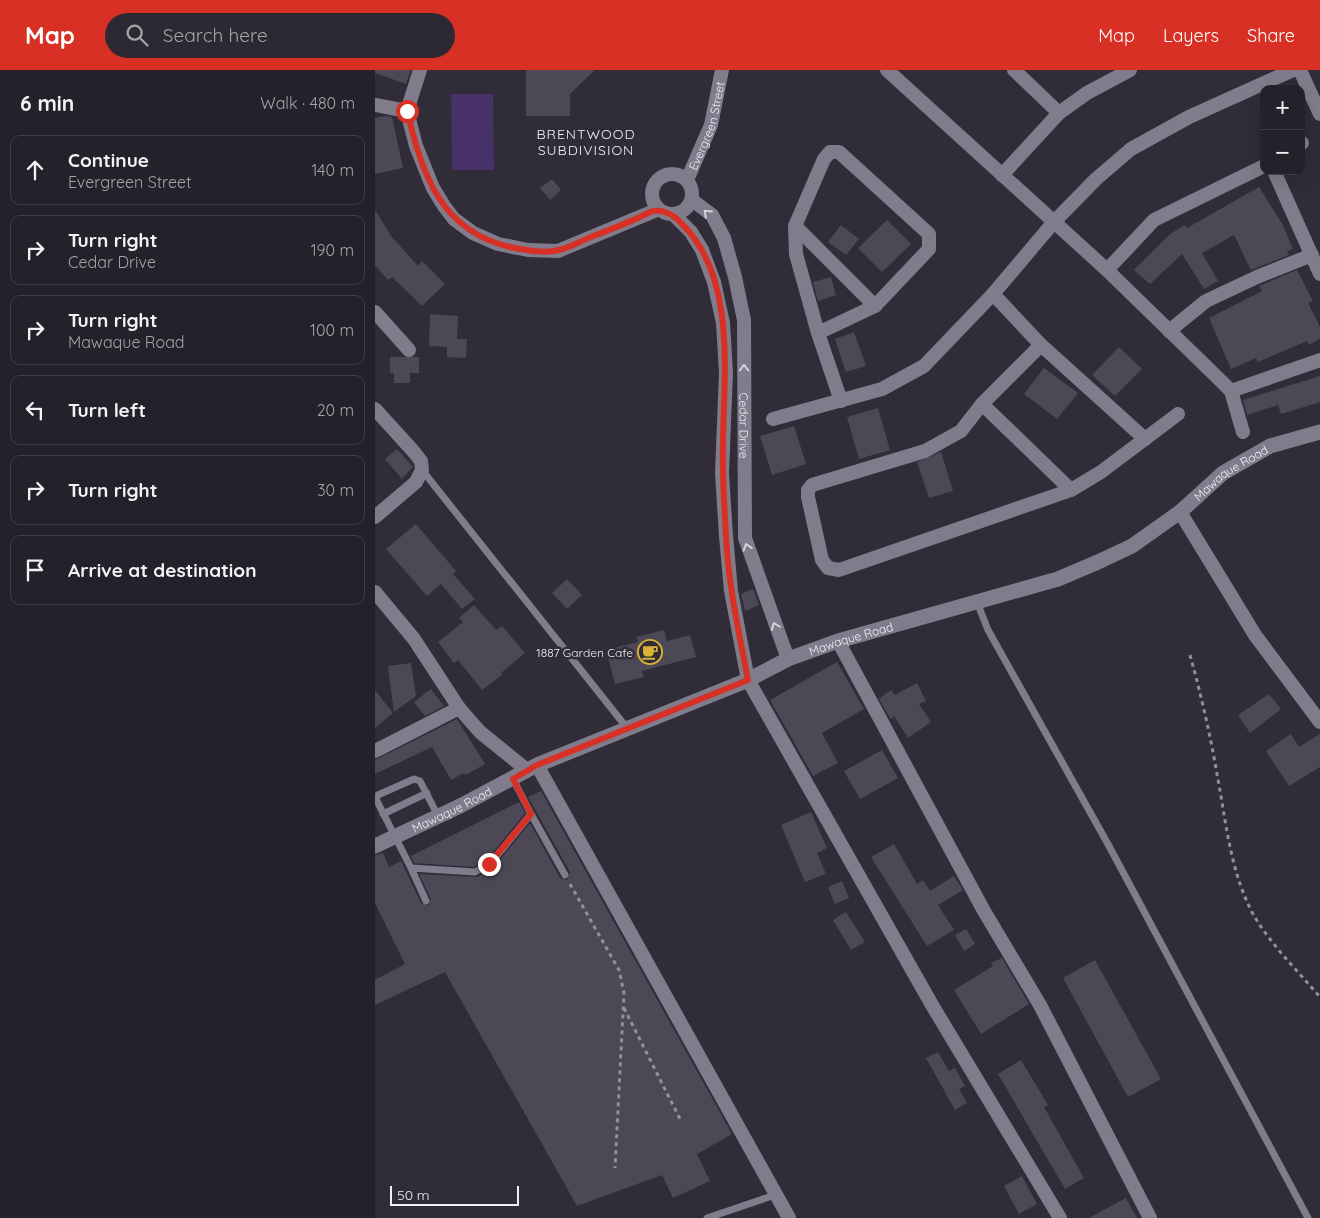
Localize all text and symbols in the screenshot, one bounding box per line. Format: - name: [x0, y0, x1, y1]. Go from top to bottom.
- search box: [105, 13, 455, 58]
- text: Map: [25, 20, 75, 50]
- icon: search: [123, 21, 151, 49]
- text: Search here: [163, 23, 268, 47]
- text: Map: [1098, 24, 1135, 47]
- text: Layers: [1163, 24, 1219, 47]
- text: Share: [1247, 24, 1295, 47]
- street label: Evergreen Street: [685, 80, 727, 172]
- map controls: [1260, 85, 1305, 175]
- button: +: [1260, 85, 1305, 130]
- text: 6 min: [20, 90, 74, 116]
- text: Walk · 480 m: [260, 93, 355, 113]
- route start: [396, 100, 419, 123]
- district label: BRENTWOOD SUBDIVISION: [536, 125, 636, 159]
- button: −: [1260, 130, 1305, 175]
- text: Continue: [68, 148, 149, 172]
- icon: ahead: [21, 156, 49, 184]
- text: 140 m: [311, 160, 354, 180]
- text: Evergreen Street: [68, 172, 191, 192]
- one-way arrow: [704, 210, 713, 219]
- text: Turn right: [68, 228, 157, 252]
- icon: right: [21, 236, 49, 264]
- text: 190 m: [311, 240, 354, 260]
- text: Cedar Drive: [68, 252, 156, 272]
- text: Turn right: [68, 308, 157, 332]
- icon: right: [21, 316, 49, 344]
- text: 100 m: [310, 320, 354, 340]
- text: Mawaque Road: [68, 332, 185, 352]
- one-way arrow: [739, 363, 749, 371]
- street label: Cedar Drive: [737, 393, 752, 459]
- icon: left: [21, 396, 49, 424]
- text: Turn left: [68, 398, 146, 422]
- text: 20 m: [317, 400, 354, 420]
- street label: Mawaque Road: [1190, 441, 1270, 504]
- icon: right: [21, 476, 49, 504]
- text: Turn right: [68, 478, 157, 502]
- text: 30 m: [317, 480, 354, 500]
- one-way arrow: [743, 544, 753, 552]
- icon: arrive: [21, 556, 49, 584]
- text: Arrive at destination: [68, 558, 257, 582]
- street label: Mawaque Road: [807, 618, 895, 658]
- one-way arrow: [771, 623, 781, 631]
- cafe icon: 1887 Garden Cafe: [637, 639, 663, 665]
- place label: 1887 Garden Cafe: [536, 645, 633, 660]
- street label: Mawaque Road: [409, 783, 494, 835]
- route end: [478, 853, 501, 876]
- scale bar: [390, 1183, 519, 1206]
- text: 50 m: [397, 1186, 430, 1204]

